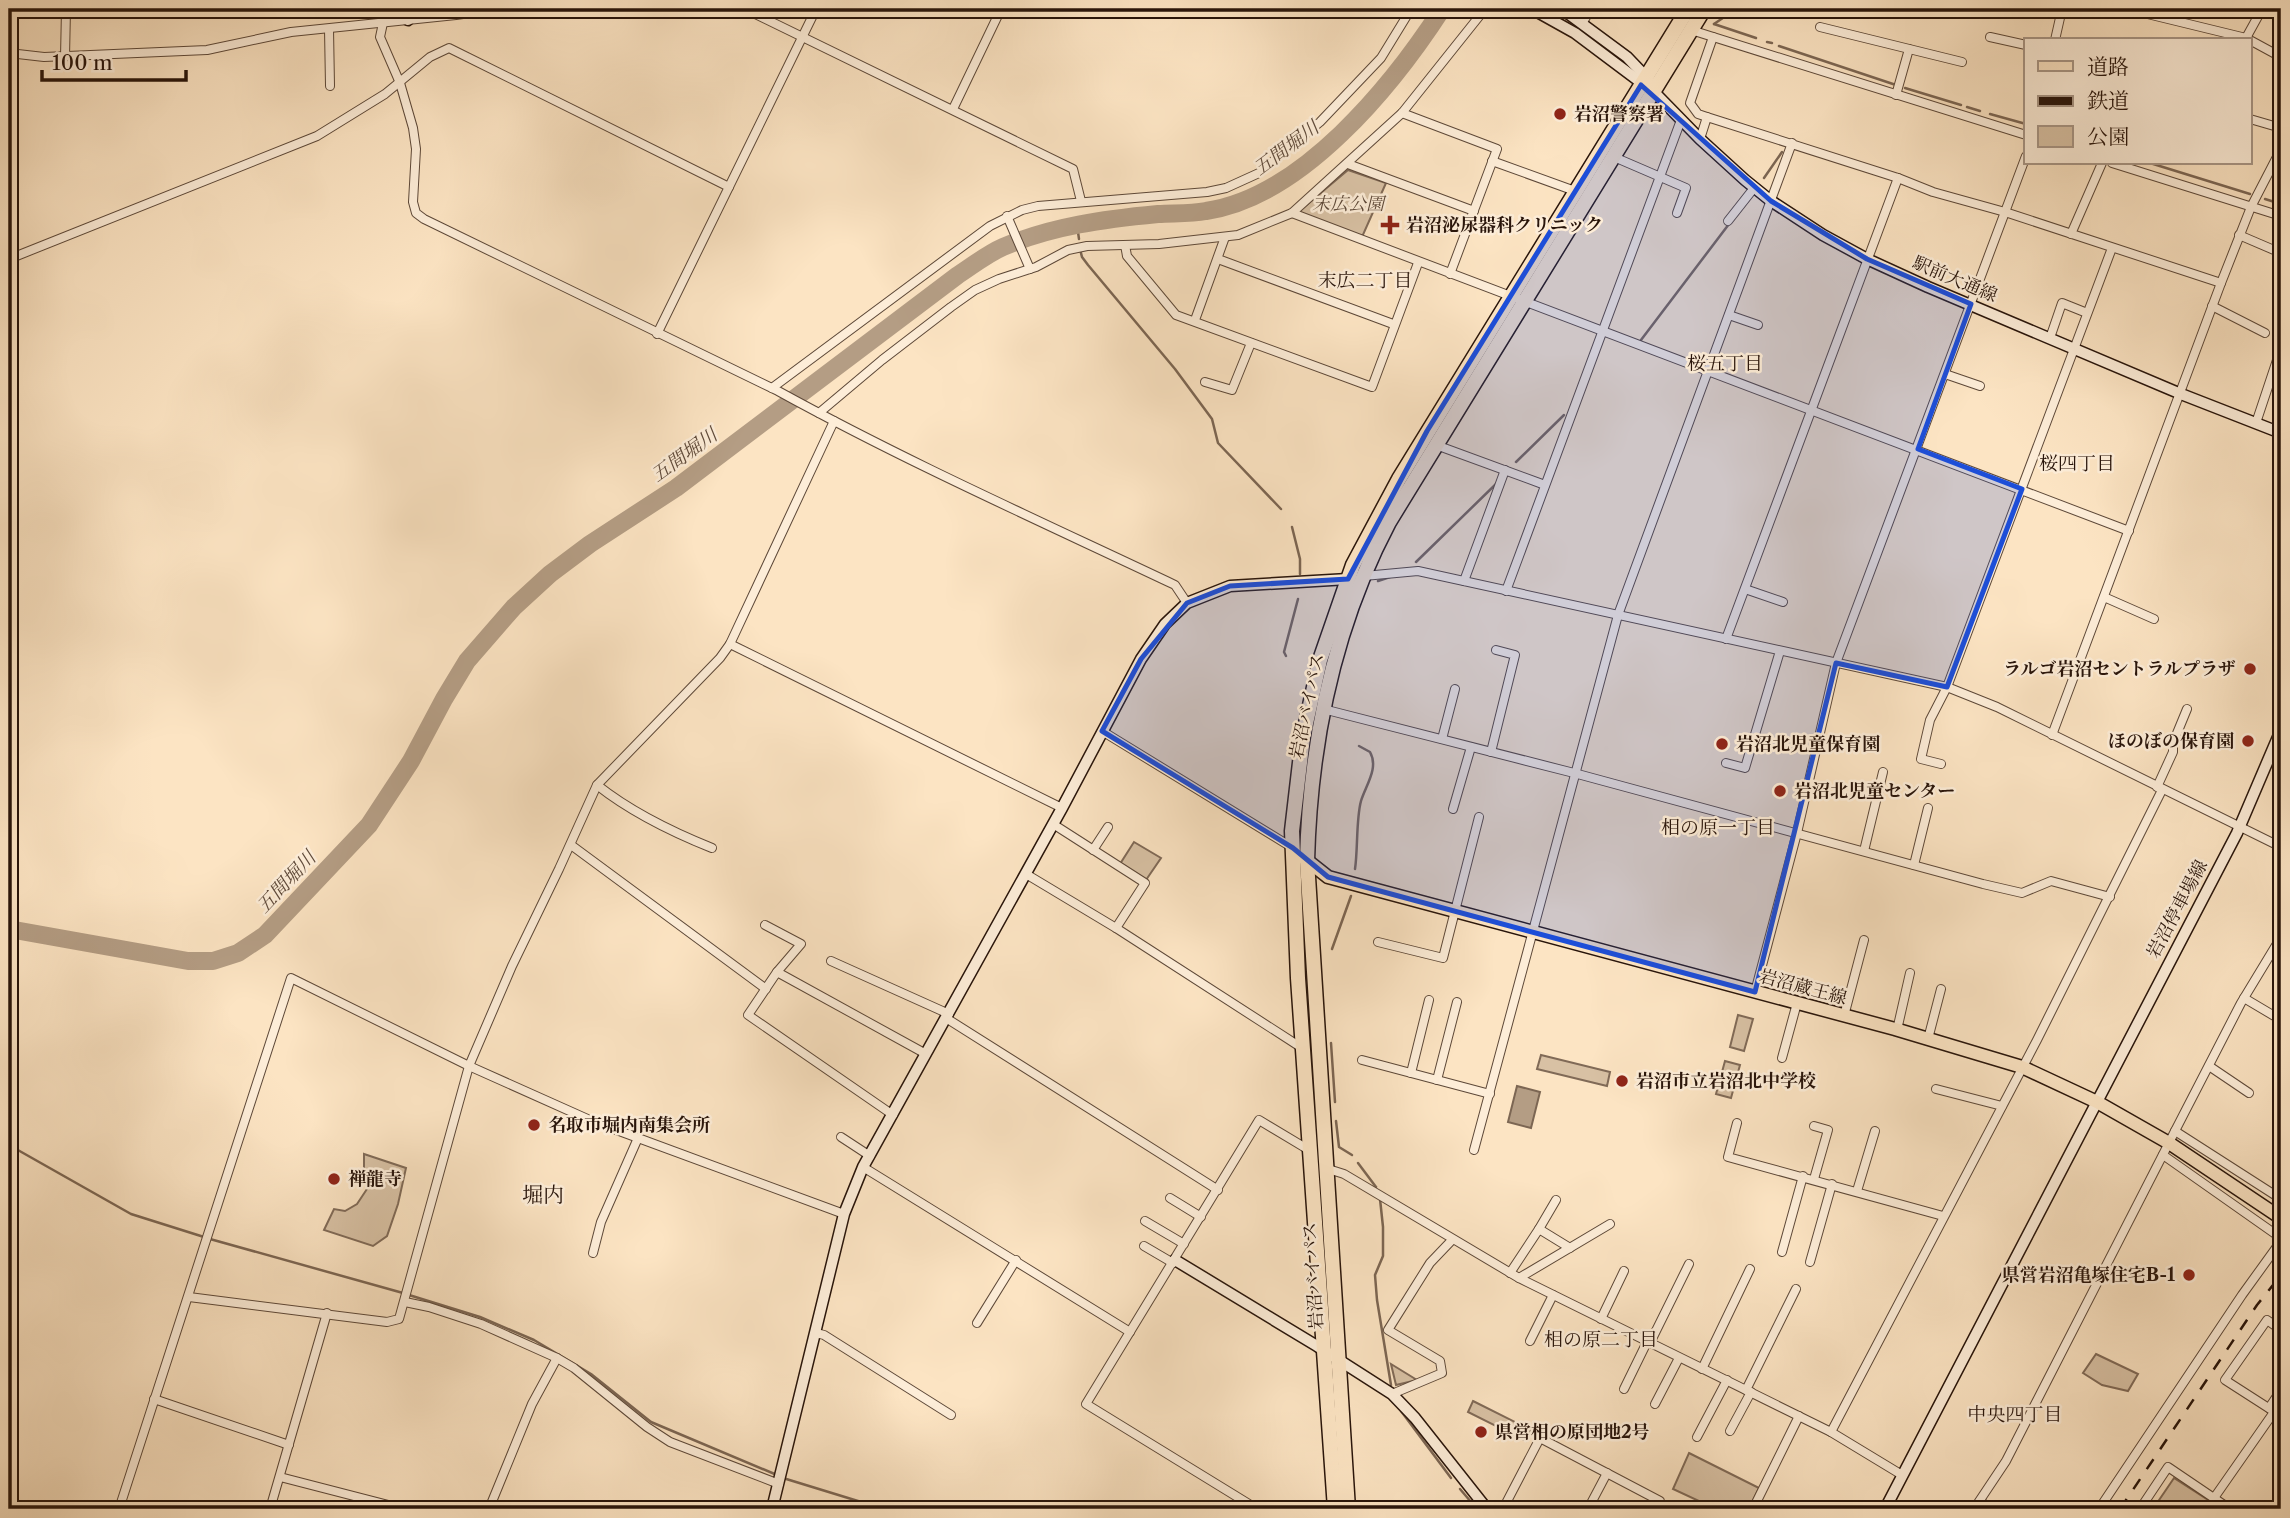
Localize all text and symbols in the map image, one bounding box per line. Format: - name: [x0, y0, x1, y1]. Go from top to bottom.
- scale bar: [42, 38, 186, 82]
- legend: [2024, 38, 2252, 164]
- text: 100 m: [52, 50, 113, 75]
- text: 道路: [2087, 54, 2129, 79]
- text: 鉄道: [2087, 88, 2129, 113]
- place label: 岩沼警察署: [1574, 103, 1664, 125]
- marker: 岩沼警察署: [1552, 106, 1568, 122]
- water label: 五間堀川: [1249, 115, 1325, 180]
- text: 公園: [2087, 124, 2129, 149]
- park label: 末広公園: [1312, 193, 1387, 215]
- place label: 岩沼泌尿器科クリニック: [1406, 214, 1603, 236]
- marker: 岩沼泌尿器科クリニック: [1380, 215, 1400, 235]
- street label: 駅前大通線: [1909, 251, 2001, 307]
- district label: 末広二丁目: [1317, 269, 1413, 292]
- district label: 桜五丁目: [1687, 352, 1763, 375]
- water label: 五間堀川: [646, 422, 723, 487]
- district label: 桜四丁目: [2039, 452, 2115, 475]
- street label: 岩沼バイパス: [1285, 651, 1329, 761]
- place label: ラルゴ岩沼セントラルプラザ: [2003, 658, 2236, 680]
- marker: ラルゴ岩沼セントラルプラザ: [2242, 661, 2258, 677]
- place label: ほのぼの保育園: [2108, 730, 2234, 752]
- place label: 岩沼北児童保育園: [1736, 733, 1880, 755]
- marker: ほのぼの保育園: [2240, 733, 2256, 749]
- marker: 岩沼北児童保育園: [1714, 736, 1730, 752]
- place label: 岩沼北児童センター: [1794, 780, 1955, 802]
- marker: 岩沼北児童センター: [1772, 783, 1788, 799]
- district label: 相の原一丁目: [1661, 816, 1775, 839]
- water label: 五間堀川: [252, 845, 322, 918]
- street label: 岩沼停車場線: [2142, 856, 2212, 962]
- street label: 岩沼蔵王線: [1757, 965, 1849, 1009]
- place label: 岩沼市立岩沼北中学校: [1636, 1070, 1816, 1092]
- marker: 岩沼市立岩沼北中学校: [1614, 1073, 1630, 1089]
- place label: 名取市堀内南集会所: [548, 1114, 710, 1136]
- marker: 名取市堀内南集会所: [526, 1117, 542, 1133]
- place label: 禅龍寺: [348, 1168, 402, 1190]
- marker: 禅龍寺: [326, 1171, 342, 1187]
- district label: 堀内: [522, 1182, 564, 1207]
- street label: 岩沼バイパス: [1298, 1222, 1328, 1330]
- place label: 県営岩沼亀塚住宅B-1: [2002, 1264, 2175, 1286]
- marker: 県営岩沼亀塚住宅B-1: [2181, 1267, 2197, 1283]
- district label: 相の原二丁目: [1544, 1328, 1658, 1351]
- district label: 中央四丁目: [1967, 1403, 2063, 1426]
- place label: 県営相の原団地2号: [1495, 1421, 1650, 1443]
- marker: 県営相の原団地2号: [1473, 1424, 1489, 1440]

